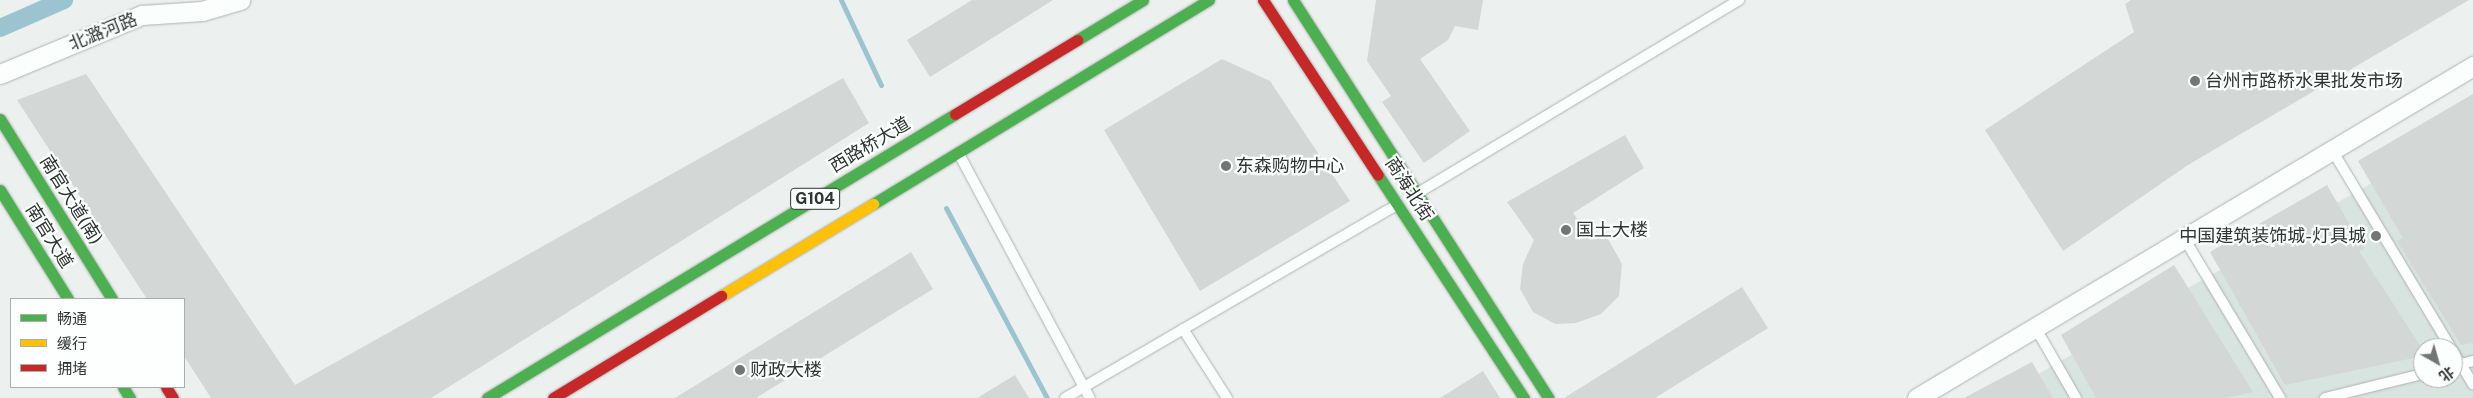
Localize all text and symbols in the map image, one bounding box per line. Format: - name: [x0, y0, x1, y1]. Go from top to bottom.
- street label: 北潞河路: [66, 9, 140, 55]
- place label: 台州市路桥水果批发市场: [2205, 70, 2403, 92]
- marker: 台州市路桥水果批发市场: [2189, 75, 2201, 87]
- street label: 西路桥大道: [826, 113, 914, 177]
- street label: 南官大道(南): [35, 151, 107, 249]
- street label: 商海北街: [1380, 153, 1438, 225]
- place label: 东森购物中心: [1236, 155, 1344, 177]
- marker: 东森购物中心: [1220, 160, 1232, 172]
- road number: G104: [790, 185, 840, 212]
- street label: 南官大道: [21, 200, 77, 272]
- place label: 国土大楼: [1576, 219, 1648, 241]
- marker: 国土大楼: [1560, 224, 1572, 236]
- place label: 中国建筑装饰城-灯具城: [2179, 225, 2366, 247]
- marker: 中国建筑装饰城-灯具城: [2370, 230, 2382, 242]
- legend: [10, 298, 185, 388]
- text: 畅通: [57, 310, 87, 327]
- text: 缓行: [57, 335, 87, 352]
- north arrow: [2413, 338, 2463, 388]
- place label: 财政大楼: [750, 359, 822, 381]
- text: 拥堵: [57, 360, 87, 377]
- text: 北: [2436, 363, 2457, 385]
- marker: 财政大楼: [734, 364, 746, 376]

